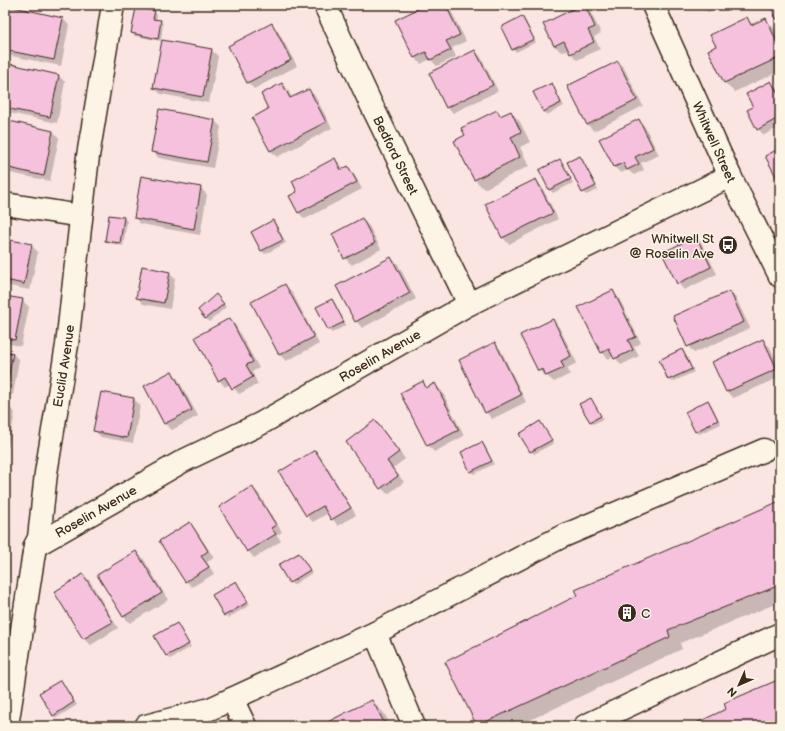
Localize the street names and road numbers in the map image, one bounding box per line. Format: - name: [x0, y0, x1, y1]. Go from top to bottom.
- street label: Whitwell Street: [689, 99, 739, 185]
- street label: Bedford Street: [369, 113, 421, 198]
- street label: Euclid Avenue: [50, 324, 78, 408]
- street label: Roselin Avenue: [337, 326, 424, 386]
- street label: Roselin Avenue: [53, 482, 140, 542]

